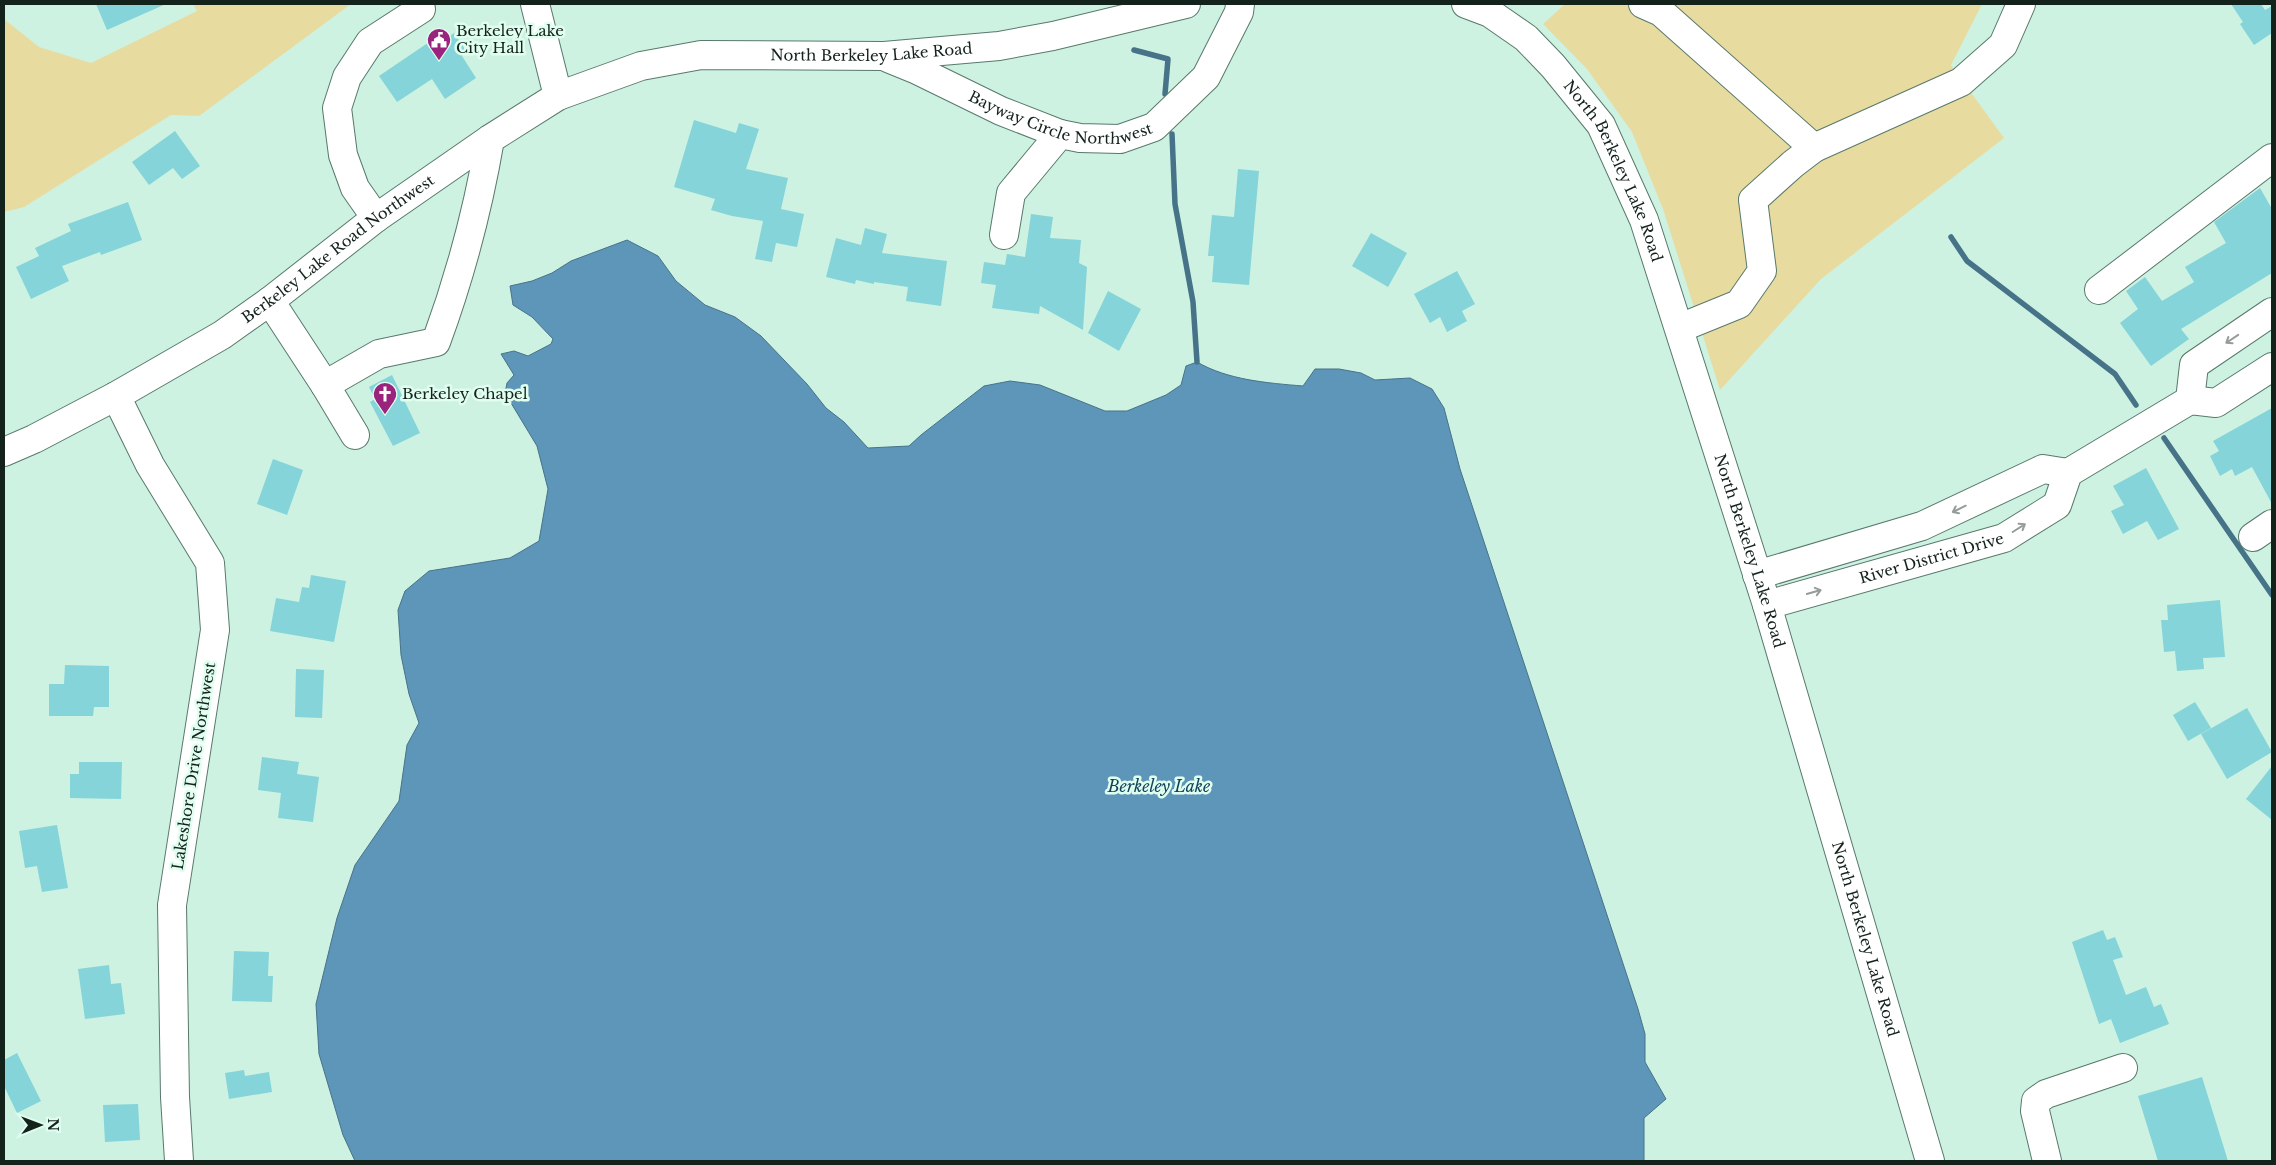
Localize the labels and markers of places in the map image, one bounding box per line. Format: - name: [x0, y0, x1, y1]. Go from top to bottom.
- place label: Berkeley Lake City Hall: [456, 21, 564, 57]
- public building icon: Berkeley Lake City Hall: [426, 27, 452, 61]
- church icon: Berkeley Chapel: [372, 381, 398, 415]
- place label: Berkeley Chapel: [402, 384, 528, 403]

